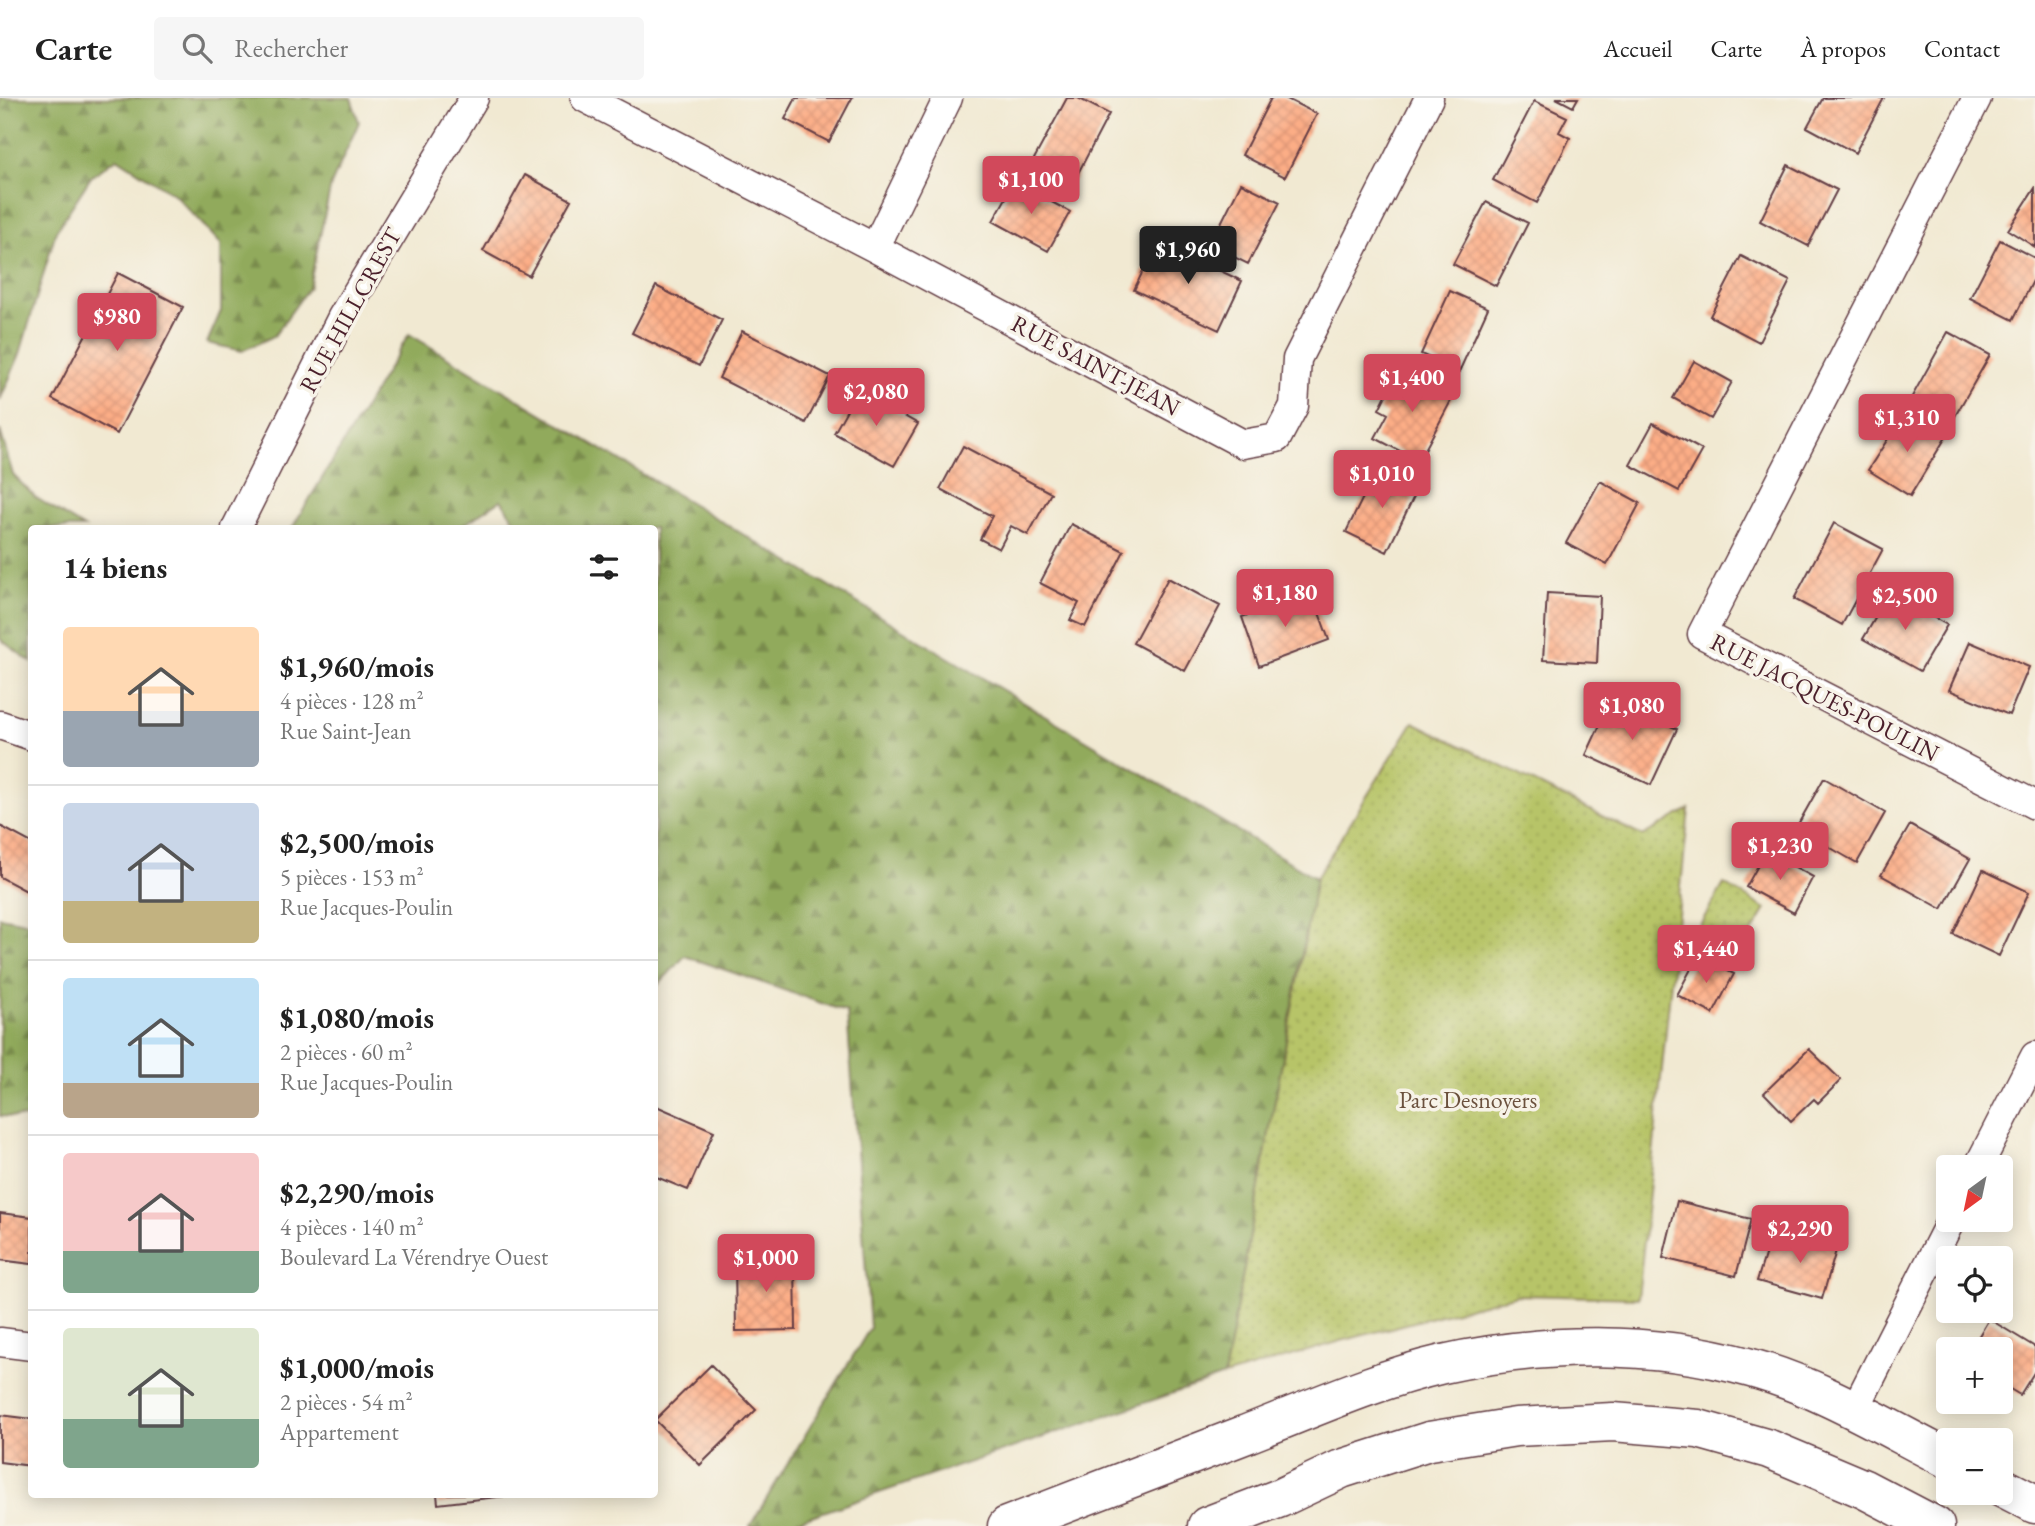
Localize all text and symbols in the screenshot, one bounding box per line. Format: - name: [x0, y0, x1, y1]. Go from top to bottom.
- search box: [154, 17, 644, 80]
- text: Carte: [35, 27, 112, 70]
- icon: search: [178, 29, 216, 67]
- text: Rechercher: [234, 31, 348, 65]
- text: Accueil: [1603, 33, 1673, 64]
- text: Carte: [1711, 33, 1762, 64]
- text: À propos: [1800, 33, 1886, 64]
- text: Contact: [1924, 33, 2000, 64]
- pin: $1,100: [974, 156, 1088, 216]
- text: $1,100: [999, 164, 1063, 194]
- street label: RUE HILLCREST: [292, 221, 409, 398]
- pin: $1,960: [1131, 226, 1245, 286]
- text: $1,960: [1156, 234, 1220, 264]
- pin: $980: [76, 294, 158, 353]
- text: $980: [93, 301, 141, 331]
- street label: RUE SAINT-JEAN: [1006, 308, 1186, 422]
- pin: $1,400: [1355, 354, 1469, 414]
- text: $1,400: [1380, 362, 1444, 392]
- pin: $2,080: [819, 368, 933, 428]
- text: $2,080: [844, 376, 908, 406]
- pin: $1,310: [1850, 394, 1964, 454]
- text: $1,310: [1875, 402, 1939, 432]
- pin: $1,010: [1325, 450, 1439, 510]
- text: $1,010: [1350, 458, 1414, 488]
- text: 14 biens: [63, 548, 167, 587]
- icon: filters: [585, 548, 623, 586]
- pin: $1,180: [1228, 570, 1342, 629]
- pin: $2,500: [1848, 573, 1962, 632]
- text: $1,180: [1253, 577, 1317, 607]
- text: $2,500: [1873, 580, 1937, 610]
- street label: RUE JACQUES-POULIN: [1706, 626, 1944, 768]
- text: $1,960/mois: [280, 647, 434, 686]
- icon: home: [119, 655, 203, 739]
- pin: $1,080: [1575, 682, 1689, 742]
- text: 4 pièces · 128 m²: [280, 686, 424, 716]
- text: $1,080: [1600, 690, 1664, 720]
- text: Rue Saint-Jean: [280, 716, 411, 746]
- pin: $1,230: [1723, 822, 1837, 882]
- text: $2,500/mois: [280, 823, 434, 862]
- text: $1,230: [1748, 830, 1812, 860]
- icon: home: [119, 831, 203, 915]
- text: 5 pièces · 153 m²: [280, 862, 424, 892]
- text: Rue Jacques-Poulin: [280, 892, 453, 922]
- pin: $1,440: [1649, 926, 1763, 985]
- text: $1,440: [1674, 933, 1738, 963]
- text: $1,080/mois: [280, 998, 434, 1037]
- icon: home: [119, 1006, 203, 1090]
- text: 2 pièces · 60 m²: [280, 1037, 413, 1067]
- text: Rue Jacques-Poulin: [280, 1067, 453, 1097]
- park label: Parc Desnoyers: [1399, 1084, 1537, 1115]
- north arrow: [1936, 1155, 2012, 1232]
- map controls: [1936, 1155, 2013, 1505]
- text: $2,290/mois: [280, 1173, 434, 1212]
- icon: home: [119, 1181, 203, 1265]
- pin: $2,290: [1743, 1206, 1857, 1265]
- text: 4 pièces · 140 m²: [280, 1212, 424, 1242]
- text: $2,290: [1768, 1213, 1832, 1243]
- pin: $1,000: [709, 1234, 823, 1294]
- text: Boulevard La Vérendrye Ouest: [280, 1242, 548, 1272]
- text: $1,000: [734, 1242, 798, 1272]
- button: locate: [1936, 1246, 2013, 1323]
- button: +: [1936, 1337, 2013, 1414]
- text: $1,000/mois: [280, 1348, 434, 1387]
- icon: home: [119, 1356, 203, 1440]
- text: 2 pièces · 54 m²: [280, 1387, 413, 1417]
- text: Appartement: [280, 1417, 399, 1447]
- button: −: [1936, 1428, 2013, 1505]

